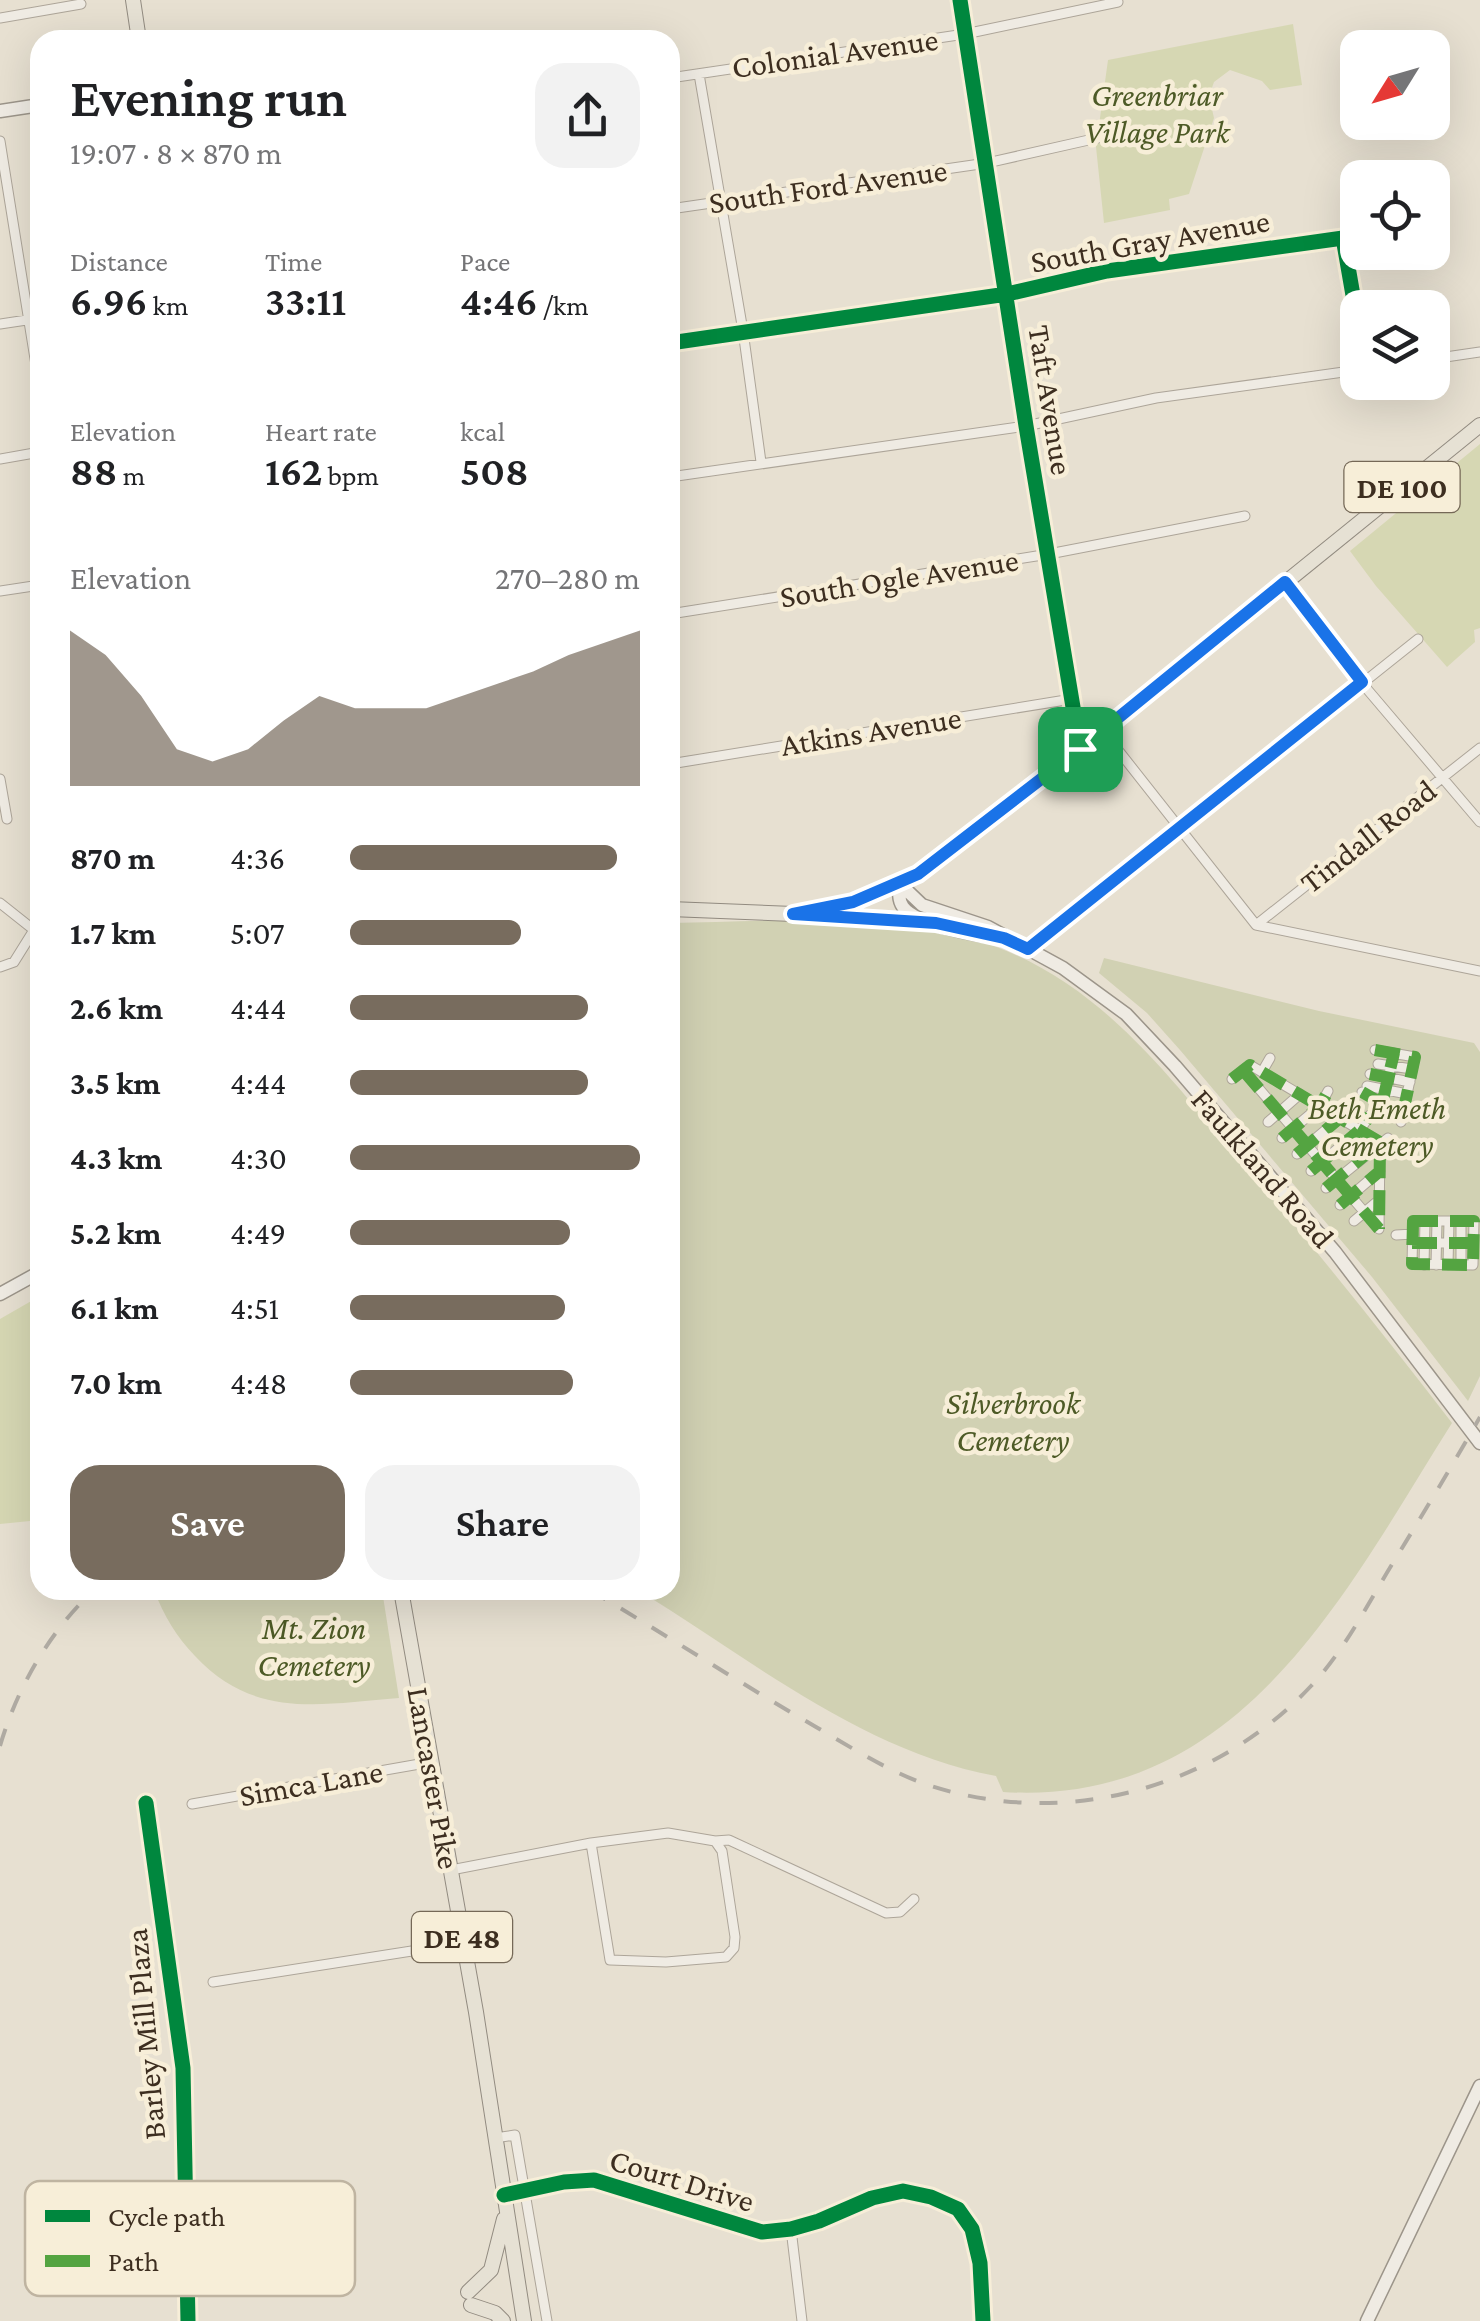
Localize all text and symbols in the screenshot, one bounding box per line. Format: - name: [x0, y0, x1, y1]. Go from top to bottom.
- street label: Colonial Avenue: [730, 21, 940, 85]
- north arrow: [1340, 30, 1450, 140]
- map controls: [1340, 30, 1450, 400]
- button: share: [535, 63, 640, 168]
- text: Evening run: [70, 67, 347, 128]
- park label: Greenbriar Village Park: [1085, 77, 1231, 150]
- text: 19:07 · 8 × 870 m: [70, 135, 282, 171]
- street label: South Ford Avenue: [707, 151, 949, 221]
- button: locate: [1340, 160, 1450, 270]
- street label: South Gray Avenue: [1028, 202, 1272, 280]
- text: Distance: [70, 246, 168, 277]
- text: Time: [265, 246, 322, 277]
- text: Pace: [460, 246, 510, 277]
- text: 6.96: [70, 277, 147, 324]
- text: 33:11: [265, 277, 346, 324]
- text: 4:46: [460, 277, 538, 324]
- text: km: [147, 290, 188, 321]
- text: /km: [538, 290, 589, 321]
- button: layers: [1340, 290, 1450, 400]
- street label: Taft Avenue: [1021, 322, 1081, 478]
- text: Elevation: [70, 416, 176, 447]
- text: Heart rate: [265, 416, 377, 447]
- text: kcal: [460, 416, 505, 447]
- text: 88: [70, 447, 118, 494]
- text: 162: [265, 447, 322, 494]
- text: 508: [460, 447, 529, 494]
- text: m: [118, 460, 145, 491]
- text: bpm: [322, 460, 379, 491]
- road number: DE 100: [1344, 462, 1460, 512]
- street label: South Ogle Avenue: [777, 541, 1021, 615]
- text: Elevation: [70, 560, 191, 596]
- text: 270–280 m: [495, 560, 640, 596]
- street label: Atkins Avenue: [778, 699, 964, 763]
- pin: [1038, 707, 1123, 792]
- icon: arrive: [1053, 722, 1108, 777]
- street label: Tindall Road: [1293, 772, 1443, 900]
- text: 870 m: [70, 840, 155, 876]
- text: 4:36: [230, 840, 285, 876]
- text: 1.7 km: [70, 915, 156, 951]
- text: 5:07: [230, 915, 284, 951]
- text: 2.6 km: [70, 990, 163, 1026]
- text: 4:44: [230, 990, 286, 1026]
- text: 3.5 km: [70, 1065, 161, 1101]
- text: 4:44: [230, 1065, 286, 1101]
- street label: Faulkland Road: [1184, 1081, 1342, 1255]
- park label: Beth Emeth Cemetery: [1308, 1090, 1446, 1163]
- text: 4.3 km: [70, 1140, 162, 1176]
- text: 4:30: [230, 1140, 287, 1176]
- text: 5.2 km: [70, 1215, 161, 1251]
- text: 4:49: [230, 1215, 286, 1251]
- text: 6.1 km: [70, 1290, 159, 1326]
- text: 4:51: [230, 1290, 279, 1326]
- text: 7.0 km: [70, 1365, 162, 1401]
- text: 4:48: [230, 1365, 287, 1401]
- park label: Silverbrook Cemetery: [946, 1385, 1082, 1458]
- button: Save: [70, 1465, 345, 1580]
- button: Share: [365, 1465, 640, 1580]
- park label: Mt. Zion Cemetery: [257, 1610, 371, 1683]
- street label: Lancaster Pike: [400, 1684, 468, 1872]
- street label: Simca Lane: [236, 1753, 386, 1813]
- road number: DE 48: [412, 1912, 512, 1962]
- street label: Barley Mill Plaza: [118, 1927, 172, 2141]
- street label: Court Drive: [605, 2141, 759, 2219]
- legend: [25, 2181, 355, 2296]
- text: Cycle path: [108, 2201, 225, 2232]
- text: Path: [108, 2246, 159, 2277]

